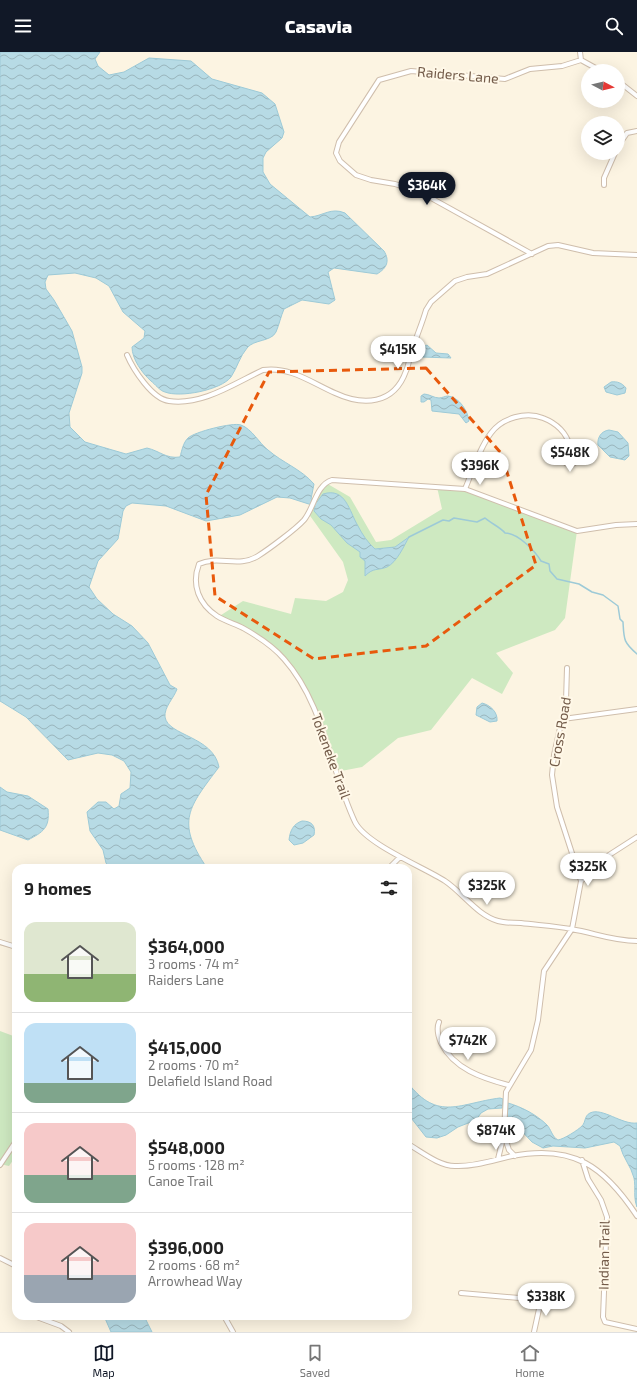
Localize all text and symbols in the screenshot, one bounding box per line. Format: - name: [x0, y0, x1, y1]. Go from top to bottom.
- icon: menu: [12, 15, 34, 37]
- text: Casavia: [285, 15, 352, 37]
- icon: search: [603, 15, 625, 37]
- street label: Raiders Lane: [417, 62, 499, 87]
- north arrow: [581, 64, 625, 108]
- map controls: [581, 64, 625, 160]
- button: layers: [581, 116, 625, 160]
- pin: $364K: [399, 172, 455, 206]
- text: $364K: [407, 177, 447, 193]
- pin: $415K: [370, 336, 426, 370]
- text: $415K: [380, 341, 416, 357]
- pin: $548K: [542, 439, 598, 473]
- text: $548K: [550, 444, 590, 460]
- pin: $396K: [452, 452, 508, 486]
- text: $396K: [461, 457, 499, 473]
- street label: Cross Road: [545, 695, 574, 768]
- street label: Tokeneke Trail: [308, 711, 355, 802]
- pin: $325K: [560, 853, 616, 887]
- text: $325K: [569, 858, 607, 874]
- pin: $325K: [459, 872, 515, 906]
- icon: filters: [378, 877, 400, 899]
- text: $325K: [468, 877, 506, 893]
- text: 9 homes: [24, 878, 92, 898]
- text: $364,000: [148, 936, 225, 956]
- icon: home: [56, 938, 104, 986]
- text: 3 rooms · 74 m²: [148, 956, 239, 972]
- text: Raiders Lane: [148, 972, 224, 988]
- pin: $742K: [440, 1027, 496, 1061]
- text: $742K: [449, 1032, 487, 1048]
- text: $415,000: [148, 1037, 222, 1057]
- icon: home: [56, 1039, 104, 1087]
- text: 2 rooms · 70 m²: [148, 1057, 239, 1073]
- text: Delafield Island Road: [148, 1073, 273, 1089]
- pin: $874K: [468, 1117, 524, 1151]
- text: $874K: [476, 1122, 516, 1138]
- text: $548,000: [148, 1137, 225, 1157]
- icon: home: [56, 1139, 104, 1187]
- text: 5 rooms · 128 m²: [148, 1157, 245, 1173]
- text: Canoe Trail: [148, 1173, 213, 1189]
- street label: Indian Trail: [594, 1219, 613, 1290]
- text: $396,000: [148, 1237, 224, 1257]
- icon: home: [56, 1239, 104, 1287]
- text: 2 rooms · 68 m²: [148, 1257, 240, 1273]
- text: Arrowhead Way: [148, 1273, 242, 1289]
- pin: $338K: [518, 1283, 574, 1317]
- text: $338K: [527, 1288, 565, 1304]
- tab: Map: [93, 1342, 115, 1379]
- tab: Saved: [300, 1342, 330, 1379]
- tab: Home: [515, 1342, 544, 1379]

